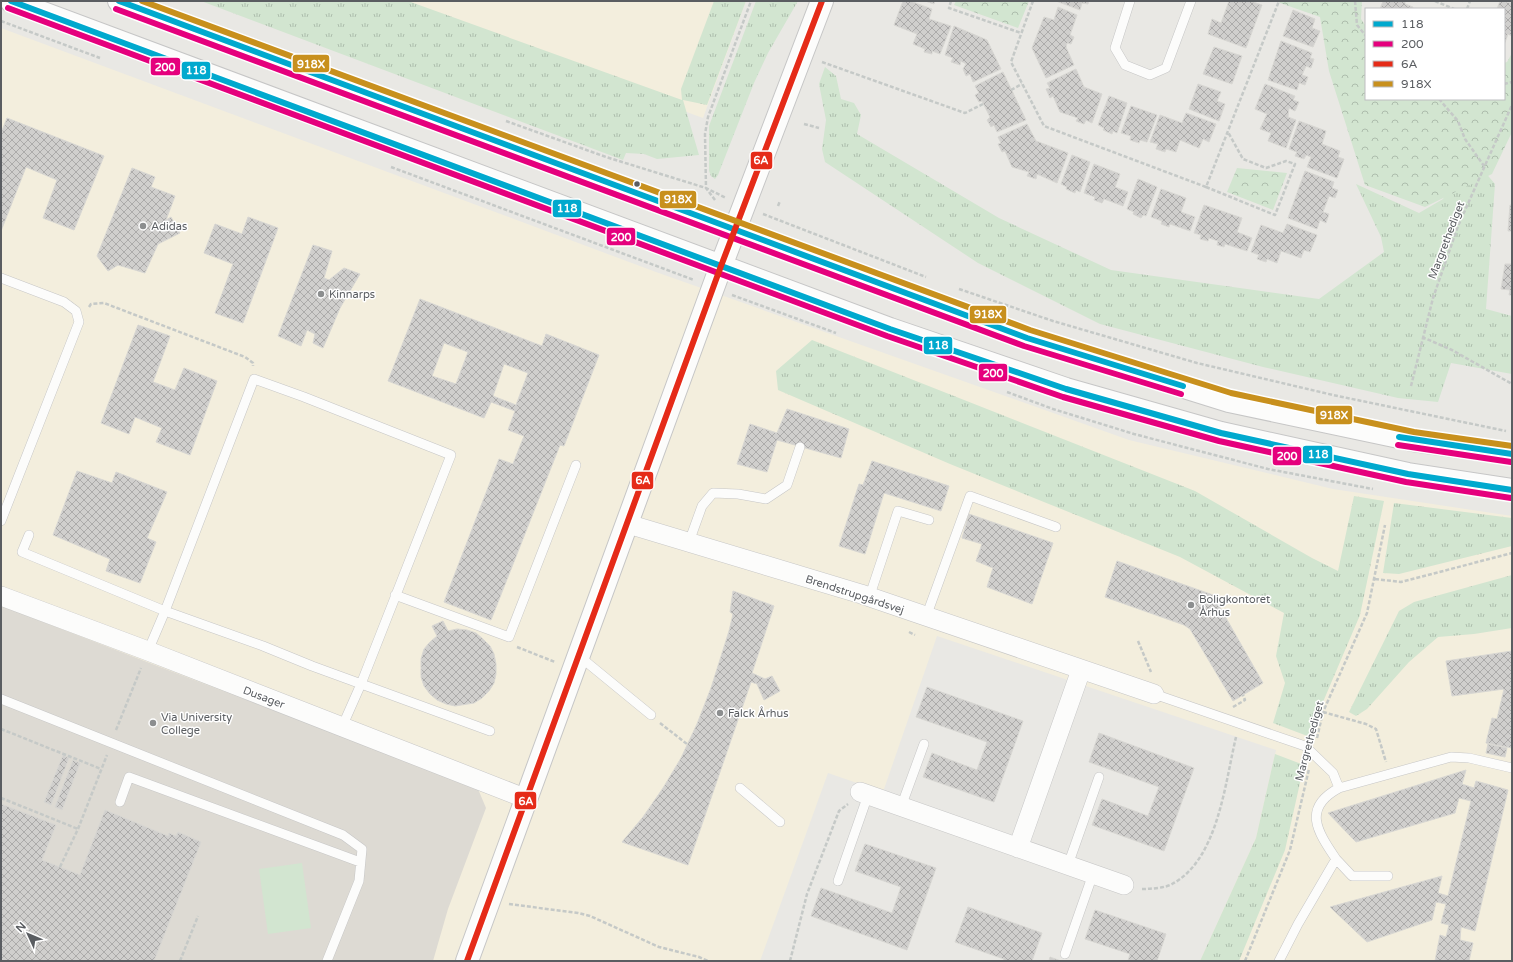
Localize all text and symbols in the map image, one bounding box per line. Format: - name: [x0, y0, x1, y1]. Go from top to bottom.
- legend: [1365, 8, 1505, 100]
- text: 118: [1401, 17, 1424, 31]
- text: 200: [1401, 37, 1424, 51]
- line badge: 918X: [292, 54, 330, 73]
- line badge: 200: [150, 57, 181, 76]
- text: 6A: [1401, 57, 1418, 71]
- text: 918X: [297, 58, 326, 71]
- text: 200: [155, 61, 175, 74]
- line badge: 118: [181, 61, 211, 80]
- text: 118: [186, 64, 206, 77]
- text: 918X: [1401, 77, 1432, 91]
- line badge: 6A: [750, 151, 773, 170]
- text: 6A: [753, 154, 769, 167]
- unlabelled marker: [632, 179, 642, 189]
- line badge: 918X: [659, 190, 697, 209]
- text: 918X: [664, 193, 693, 206]
- line badge: 118: [552, 199, 582, 218]
- street label: Margrethediget: [1426, 199, 1467, 281]
- text: 118: [557, 202, 577, 215]
- place label: Adidas: [151, 220, 187, 233]
- marker: Adidas: [138, 221, 148, 231]
- line badge: 200: [606, 227, 636, 246]
- text: 200: [611, 231, 631, 244]
- place label: Kinnarps: [329, 288, 375, 301]
- marker: Kinnarps: [316, 289, 326, 299]
- line badge: 918X: [969, 305, 1007, 324]
- text: 918X: [974, 308, 1003, 321]
- line badge: 118: [923, 336, 953, 355]
- text: 118: [928, 339, 948, 352]
- line badge: 200: [978, 363, 1008, 382]
- text: 200: [983, 367, 1003, 380]
- line badge: 918X: [1315, 405, 1353, 425]
- text: 918X: [1320, 409, 1349, 422]
- line badge: 118: [1302, 445, 1333, 464]
- line badge: 200: [1272, 446, 1302, 466]
- text: 118: [1308, 448, 1328, 461]
- text: 200: [1277, 450, 1297, 463]
- line badge: 6A: [631, 471, 654, 490]
- text: 6A: [635, 474, 651, 487]
- street label: Brendstrupgårdsvej: [804, 572, 906, 617]
- place label: Boligkontoret Århus: [1199, 593, 1270, 619]
- marker: Boligkontoret Århus: [1186, 600, 1196, 610]
- street label: Dusager: [241, 684, 287, 712]
- street label: Margrethediget: [1293, 700, 1326, 783]
- place label: Falck Århus: [728, 706, 788, 720]
- marker: Falck Århus: [715, 708, 725, 718]
- place label: Via University College: [161, 711, 232, 737]
- marker: Via University College: [148, 718, 158, 728]
- line badge: 6A: [514, 791, 537, 810]
- text: 6A: [518, 795, 534, 808]
- north arrow: [8, 914, 48, 954]
- text: N: [13, 920, 29, 935]

